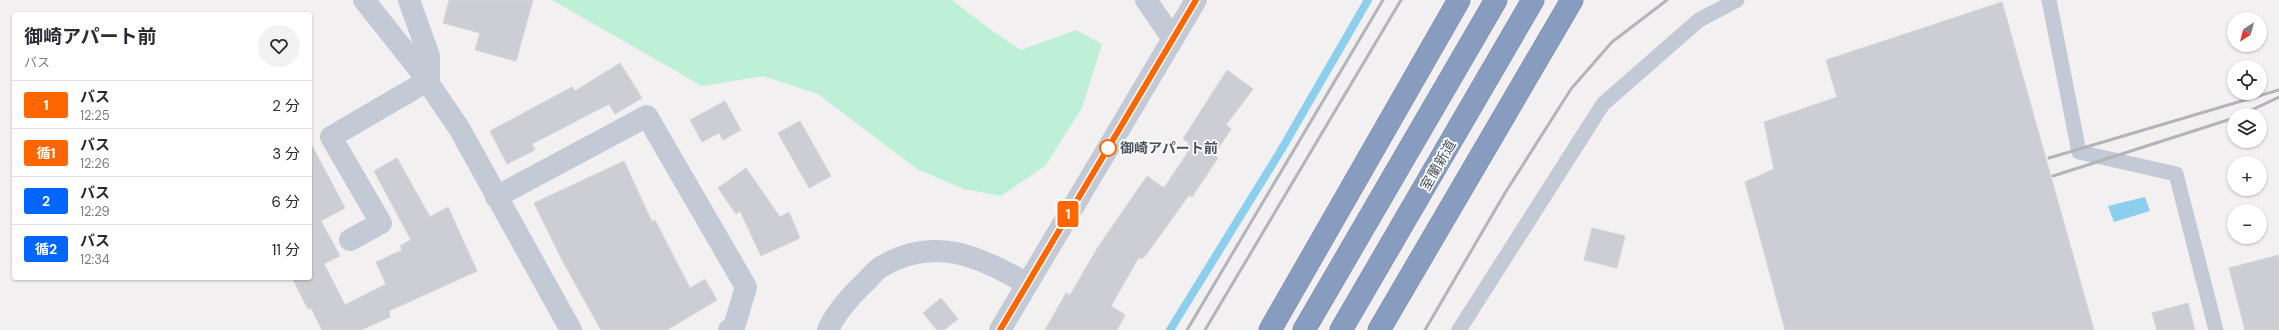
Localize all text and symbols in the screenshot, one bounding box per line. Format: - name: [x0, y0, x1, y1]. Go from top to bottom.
- north arrow: [2227, 12, 2267, 52]
- map controls: [2227, 12, 2267, 244]
- text: 御崎アパート前: [24, 24, 157, 49]
- button: heart: [258, 25, 300, 67]
- text: バス: [24, 54, 50, 71]
- button: locate: [2227, 60, 2267, 100]
- text: バス: [80, 87, 110, 107]
- text: 1: [43, 96, 49, 114]
- text: 2 分: [272, 96, 300, 116]
- text: 12:25: [80, 107, 110, 124]
- button: layers: [2227, 108, 2267, 148]
- text: バス: [80, 135, 110, 155]
- street label: 室蘭新道: [1416, 136, 1460, 194]
- marker: 御崎アパート前: [1099, 139, 1117, 157]
- place label: 御崎アパート前: [1120, 139, 1218, 157]
- text: 循1: [36, 144, 56, 162]
- text: 3 分: [272, 144, 300, 164]
- text: 12:26: [80, 155, 110, 172]
- button: +: [2227, 156, 2267, 196]
- text: バス: [80, 183, 110, 203]
- text: 2: [42, 192, 50, 210]
- text: 6 分: [272, 192, 300, 212]
- line badge: 1: [1055, 201, 1081, 227]
- text: 12:29: [80, 203, 110, 220]
- button: −: [2227, 204, 2267, 244]
- text: 1: [1065, 205, 1071, 223]
- text: バス: [80, 231, 110, 251]
- text: 循2: [35, 240, 57, 258]
- text: 11 分: [272, 240, 300, 260]
- text: 12:34: [80, 251, 110, 268]

